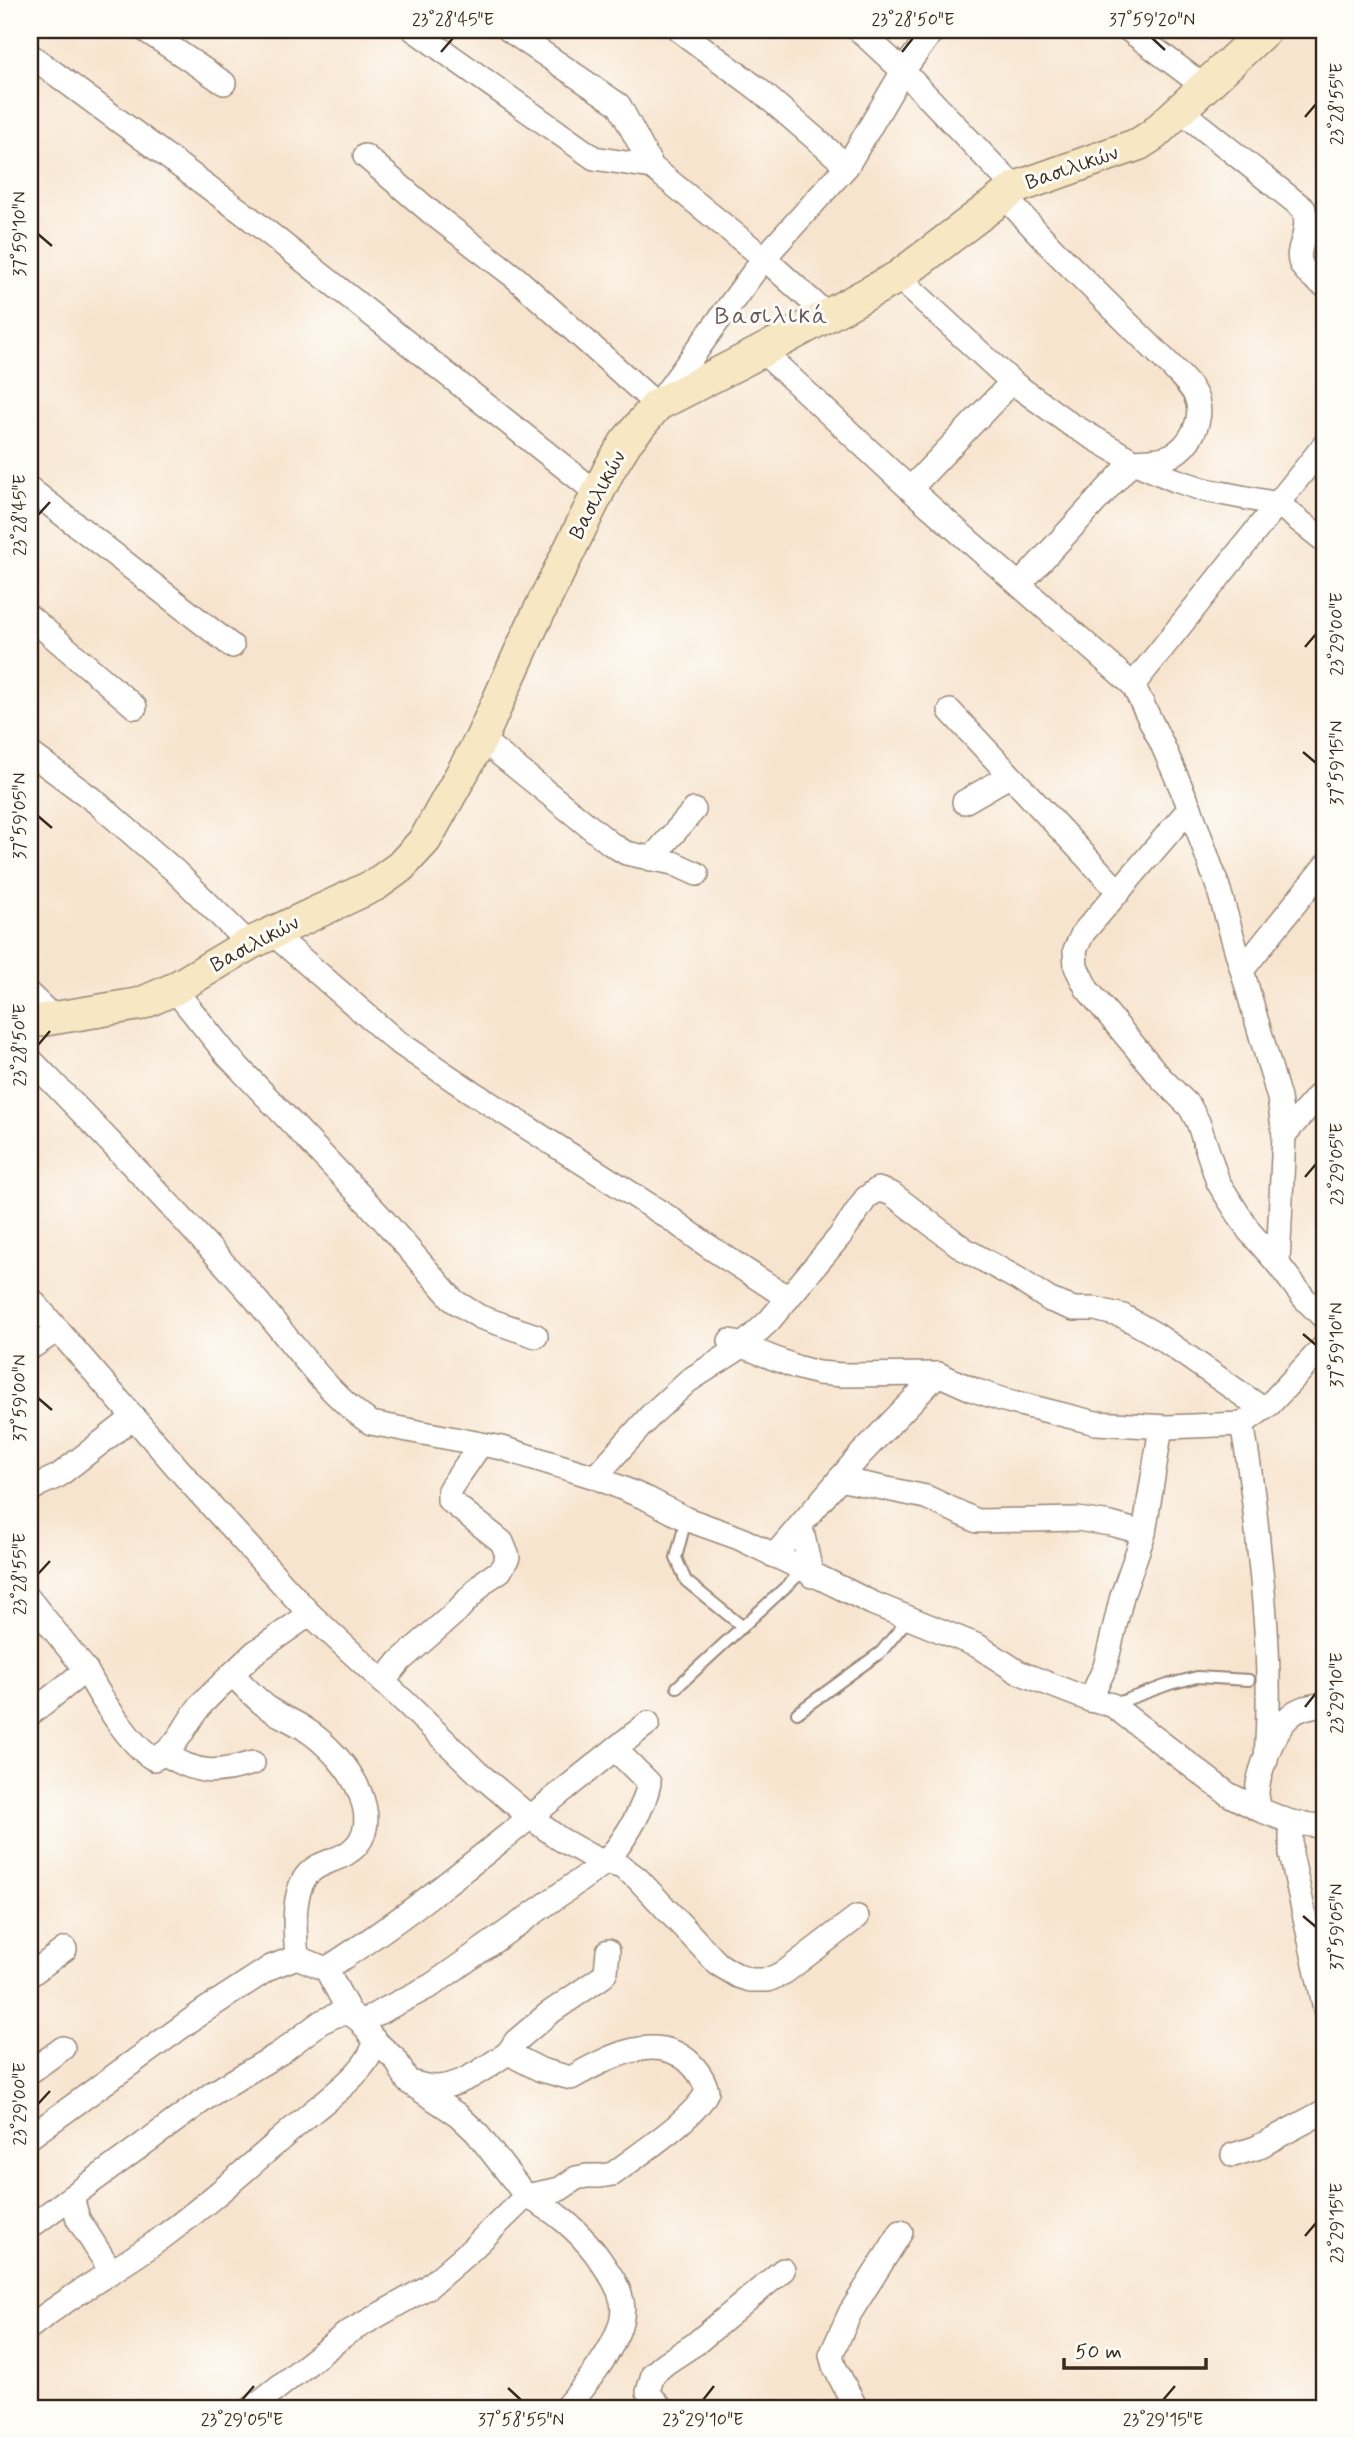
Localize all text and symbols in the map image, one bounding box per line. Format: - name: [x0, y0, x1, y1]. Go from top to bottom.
- text: 23°28'45"E: [412, 8, 494, 32]
- text: 23°28'50"E: [871, 8, 955, 32]
- text: 37°59'20"N: [1109, 8, 1195, 32]
- text: 23°28'55"E: [1325, 63, 1349, 145]
- street label: Βασιλικών: [1022, 139, 1122, 197]
- text: 37°59'10"N: [8, 191, 32, 277]
- district label: Βασιλικά: [715, 301, 829, 332]
- street label: Βασιλικών: [563, 446, 633, 544]
- text: 23°28'45"E: [8, 474, 32, 556]
- text: 23°29'00"E: [1325, 592, 1349, 676]
- text: 37°59'15"N: [1325, 721, 1349, 805]
- text: 37°59'05"N: [8, 773, 32, 859]
- street label: Βασιλικών: [206, 909, 304, 979]
- text: 23°28'50"E: [8, 1003, 32, 1087]
- text: 23°29'05"E: [1325, 1123, 1349, 1205]
- text: 37°59'10"N: [1325, 1302, 1349, 1388]
- text: 37°59'00"N: [8, 1354, 32, 1442]
- text: 23°28'55"E: [8, 1533, 32, 1615]
- text: 23°29'10"E: [1325, 1652, 1349, 1734]
- text: 37°59'05"N: [1325, 1884, 1349, 1970]
- text: 23°29'00"E: [8, 2062, 32, 2146]
- text: 23°29'15"E: [1325, 2183, 1349, 2263]
- scale bar: [1064, 2326, 1206, 2370]
- text: 50 m: [1075, 2338, 1122, 2366]
- text: 23°29'05"E: [201, 2408, 283, 2432]
- text: 37°58'55"N: [478, 2408, 564, 2432]
- text: 23°29'10"E: [662, 2408, 744, 2432]
- text: 23°29'15"E: [1123, 2408, 1203, 2432]

